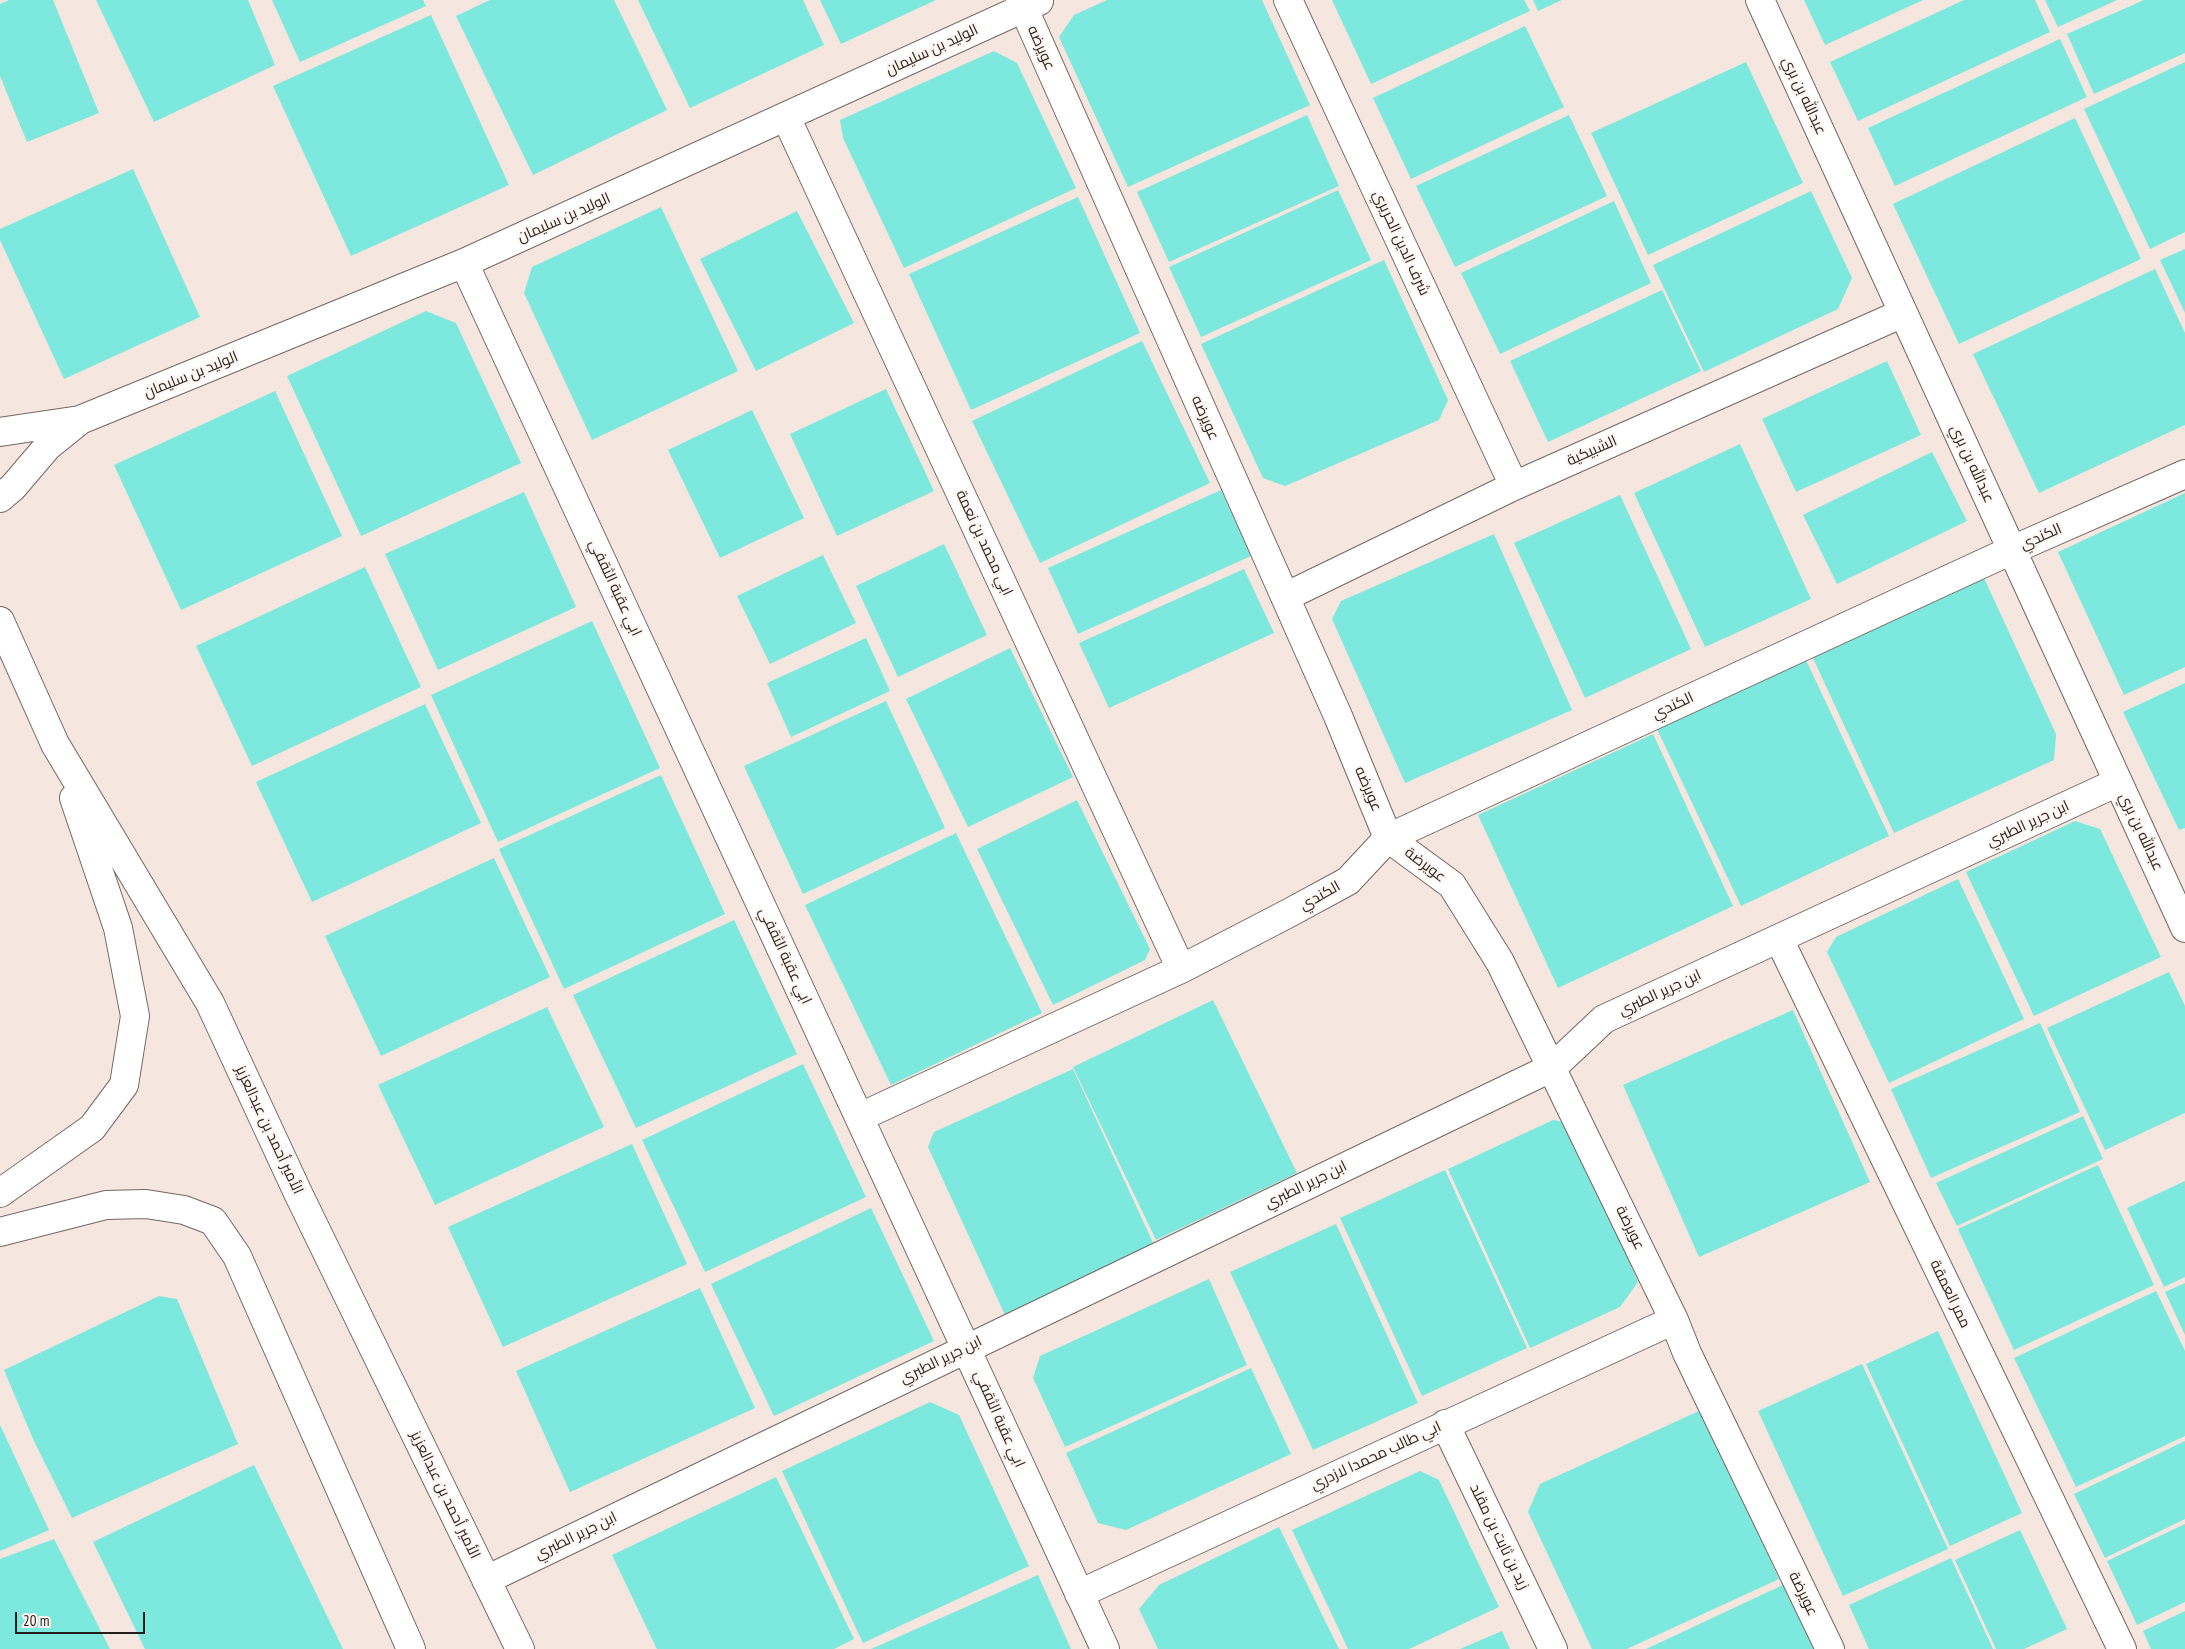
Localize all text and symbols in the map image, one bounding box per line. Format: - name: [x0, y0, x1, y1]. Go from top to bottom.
- street label: الوليد بن سليمان: [883, 21, 981, 79]
- street label: عويرضه: [1023, 23, 1059, 73]
- street label: عبدالله بن بري: [1778, 54, 1830, 138]
- street label: شرف الدين الحريري: [1369, 188, 1433, 298]
- street label: الوليد بن سليمان: [515, 189, 613, 247]
- street label: الوليد بن سليمان: [141, 348, 241, 402]
- street label: عويرضه: [1187, 393, 1223, 443]
- street label: عبدالله بن بري: [1946, 422, 1998, 506]
- street label: الشبيكية: [1564, 432, 1620, 470]
- street label: ابي محمد بن نعمة: [952, 487, 1016, 599]
- street label: الكندي: [2017, 520, 2065, 554]
- street label: ابي عقبة الثقفي: [585, 537, 645, 639]
- street label: الكندي: [1649, 689, 1697, 723]
- street label: عويرضه: [1351, 764, 1385, 814]
- street label: عبدالله بن بري: [2115, 790, 2167, 874]
- street label: ابن جرير الطبري: [1984, 797, 2072, 851]
- street label: عويرضة: [1401, 844, 1449, 886]
- street label: الكندي: [1296, 877, 1344, 915]
- street label: ابي عقبة الثقفي: [755, 905, 815, 1007]
- street label: ابن جرير الطبري: [1616, 966, 1704, 1020]
- street label: الأمير أحمد بن عبدالعزيز: [231, 1063, 307, 1197]
- street label: ابن جرير الطبري: [1262, 1157, 1350, 1213]
- street label: عويرضة: [1612, 1203, 1648, 1253]
- street label: ممر العمقة: [1926, 1257, 1974, 1331]
- street label: ابن جرير الطبري: [897, 1332, 985, 1388]
- street label: ابي عقبة الثقفي: [970, 1368, 1028, 1470]
- street label: ابي طالب محمدا لازدري: [1308, 1418, 1444, 1494]
- street label: الأمير أحمد بن عبدالعزيز: [406, 1428, 484, 1562]
- street label: زيد بن ثابت بن مقلد: [1466, 1481, 1532, 1593]
- street label: ابن جرير الطبري: [532, 1508, 620, 1564]
- street label: عويرضة: [1785, 1569, 1821, 1619]
- scale bar: [18, 1602, 148, 1634]
- text: 20 m: [23, 1611, 49, 1630]

